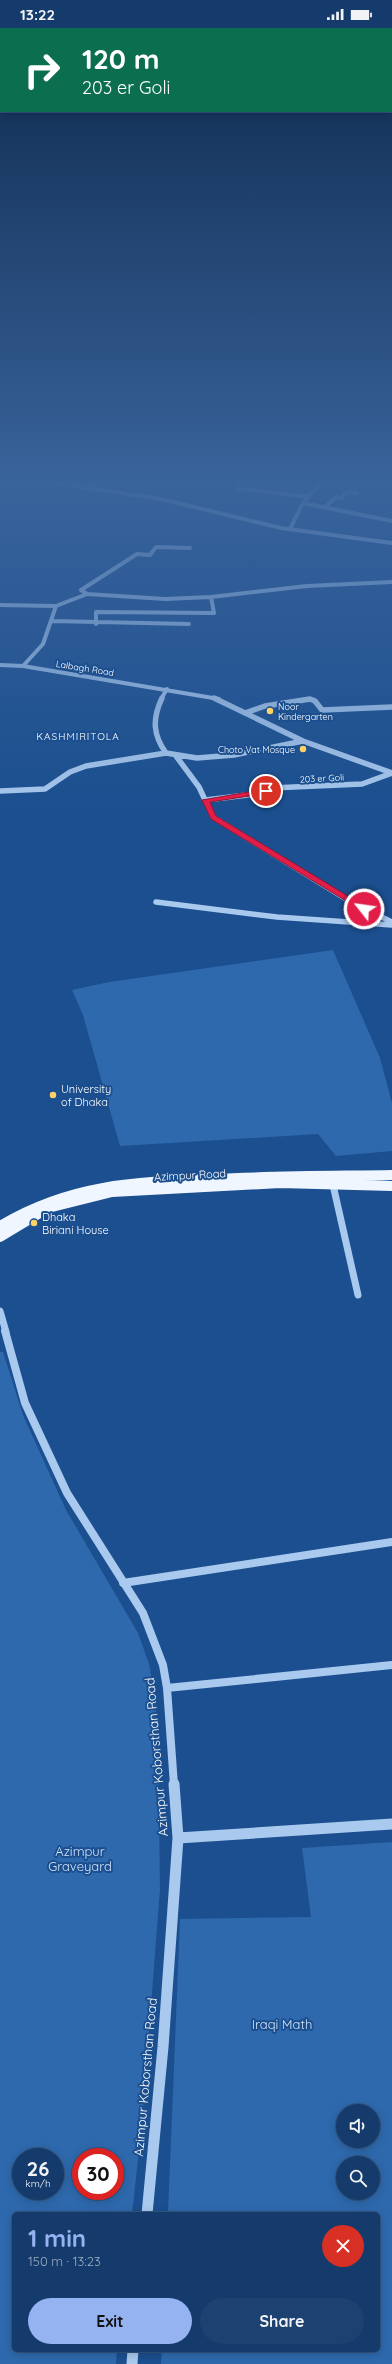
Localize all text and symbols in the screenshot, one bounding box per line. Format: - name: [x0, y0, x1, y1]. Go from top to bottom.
- text: 13:22: [20, 5, 55, 24]
- text: 120 m: [82, 41, 160, 76]
- icon: right: [16, 44, 68, 96]
- text: 203 er Goli: [82, 76, 170, 99]
- street label: Lalbagh Road: [55, 658, 115, 678]
- place label: Noor Kindergarten: [278, 701, 333, 722]
- marker: Noor Kindergarten: [265, 706, 275, 716]
- district label: KASHMIRITOLA: [36, 730, 120, 743]
- place label: Choto Vat Mosque: [218, 744, 295, 755]
- marker: Choto Vat Mosque: [298, 744, 308, 754]
- street label: 203 er Goli: [300, 771, 344, 785]
- pin: [249, 774, 283, 808]
- icon: arrive: [255, 780, 277, 802]
- position arrow: [343, 888, 385, 930]
- place label: University of Dhaka: [61, 1082, 111, 1109]
- marker: University of Dhaka: [48, 1090, 58, 1100]
- street label: Azimpur Road: [154, 1166, 226, 1184]
- place label: Dhaka Biriani House: [42, 1210, 109, 1237]
- marker: Dhaka Biriani House: [29, 1218, 39, 1228]
- street label: Azimpur Koborsthan Road: [141, 1677, 171, 1837]
- park label: Azimpur Graveyard: [48, 1843, 112, 1874]
- street label: Azimpur Koborsthan Road: [130, 1997, 160, 2157]
- park label: Iraqi Math: [252, 2016, 312, 2032]
- map controls: [336, 2104, 380, 2200]
- button: sound: [336, 2104, 380, 2148]
- speed limit sign: 30: [72, 2148, 124, 2200]
- text: 26: [27, 2156, 49, 2181]
- button: search: [336, 2156, 380, 2200]
- text: km/h: [25, 2177, 51, 2190]
- text: 1 min: [28, 2223, 86, 2253]
- button: close: [322, 2225, 364, 2267]
- text: 150 m · 13:23: [28, 2253, 101, 2269]
- button: Exit: [28, 2298, 192, 2344]
- button: Share: [200, 2298, 364, 2344]

